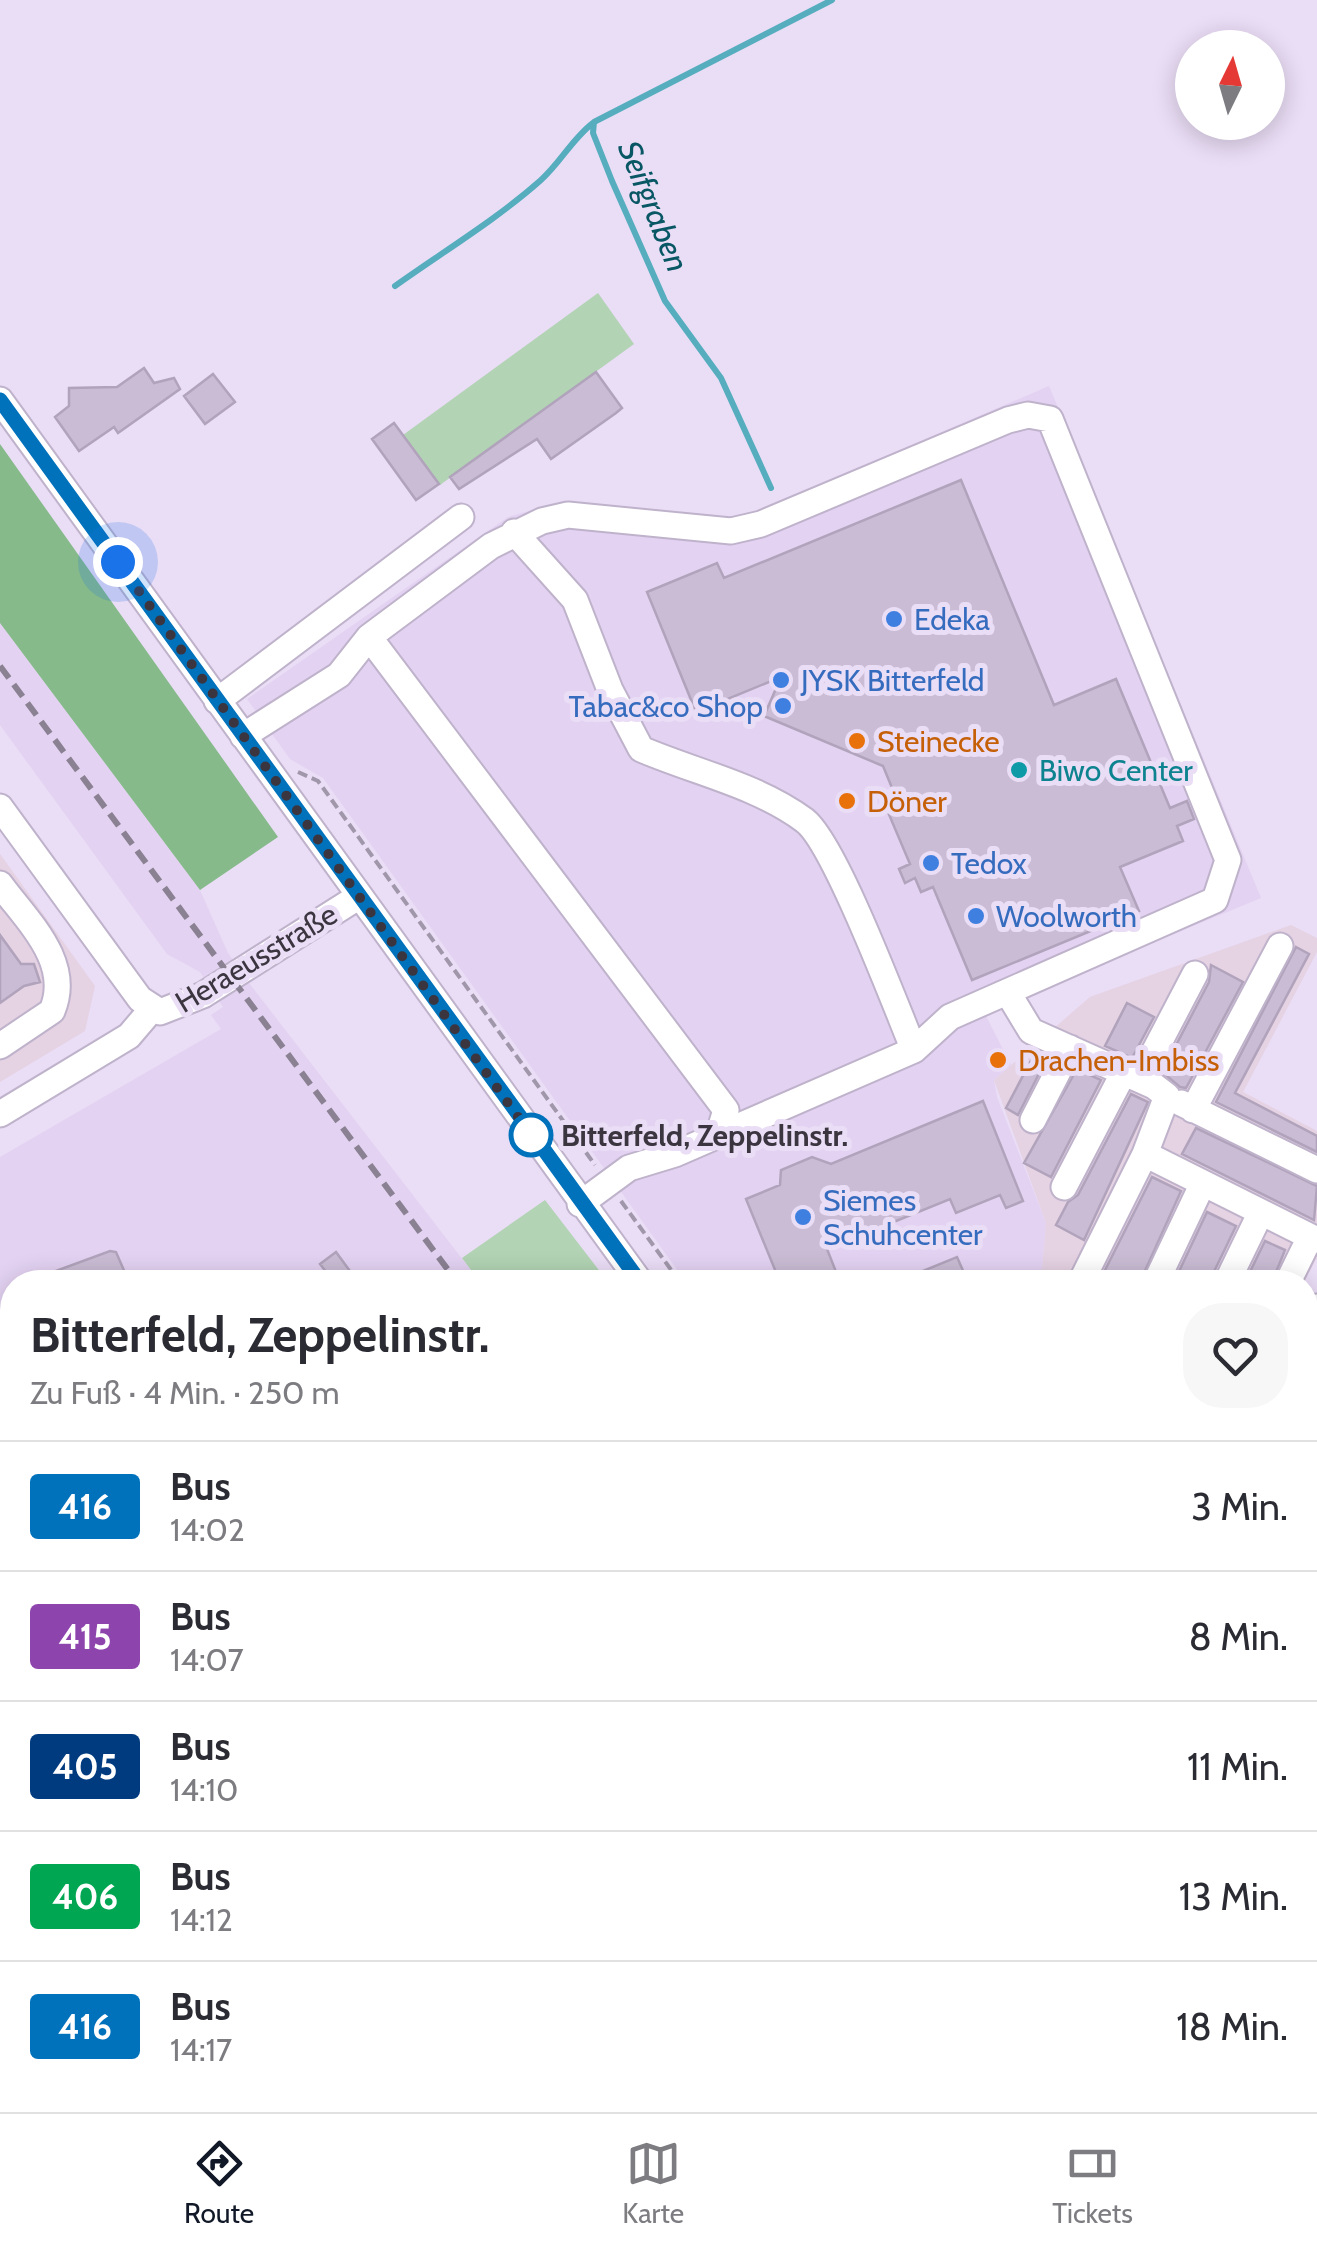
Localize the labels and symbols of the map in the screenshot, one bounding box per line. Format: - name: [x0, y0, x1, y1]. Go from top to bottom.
- north arrow: [1175, 30, 1285, 140]
- water label: Seifgraben: [610, 135, 698, 277]
- your location: [93, 537, 143, 587]
- place label: Edeka: [914, 601, 990, 638]
- marker: Edeka: [883, 608, 905, 630]
- place label: JYSK Bitterfeld: [800, 662, 985, 699]
- marker: JYSK Bitterfeld: [770, 669, 792, 691]
- place label: Tabac&co Shop: [568, 688, 763, 725]
- marker: Tabac&co Shop: [772, 695, 794, 717]
- place label: Steinecke: [877, 723, 1000, 760]
- marker: Steinecke: [846, 730, 868, 752]
- place label: Biwo Center: [1039, 752, 1193, 789]
- marker: Biwo Center: [1008, 759, 1030, 781]
- place label: Döner: [867, 783, 947, 820]
- marker: Döner: [836, 790, 858, 812]
- place label: Tedox: [951, 845, 1027, 882]
- marker: Tedox: [920, 852, 942, 874]
- street label: Heraeusstraße: [168, 895, 344, 1021]
- place label: Woolworth: [996, 898, 1137, 935]
- marker: Woolworth: [965, 905, 987, 927]
- place label: Drachen-Imbiss: [1018, 1042, 1220, 1079]
- marker: Drachen-Imbiss: [987, 1049, 1009, 1071]
- marker: Bitterfeld, Zeppelinstr.: [510, 1114, 552, 1156]
- place label: Bitterfeld, Zeppelinstr.: [561, 1117, 848, 1154]
- place label: Siemes Schuhcenter: [823, 1182, 983, 1253]
- marker: Siemes Schuhcenter: [792, 1206, 814, 1228]

